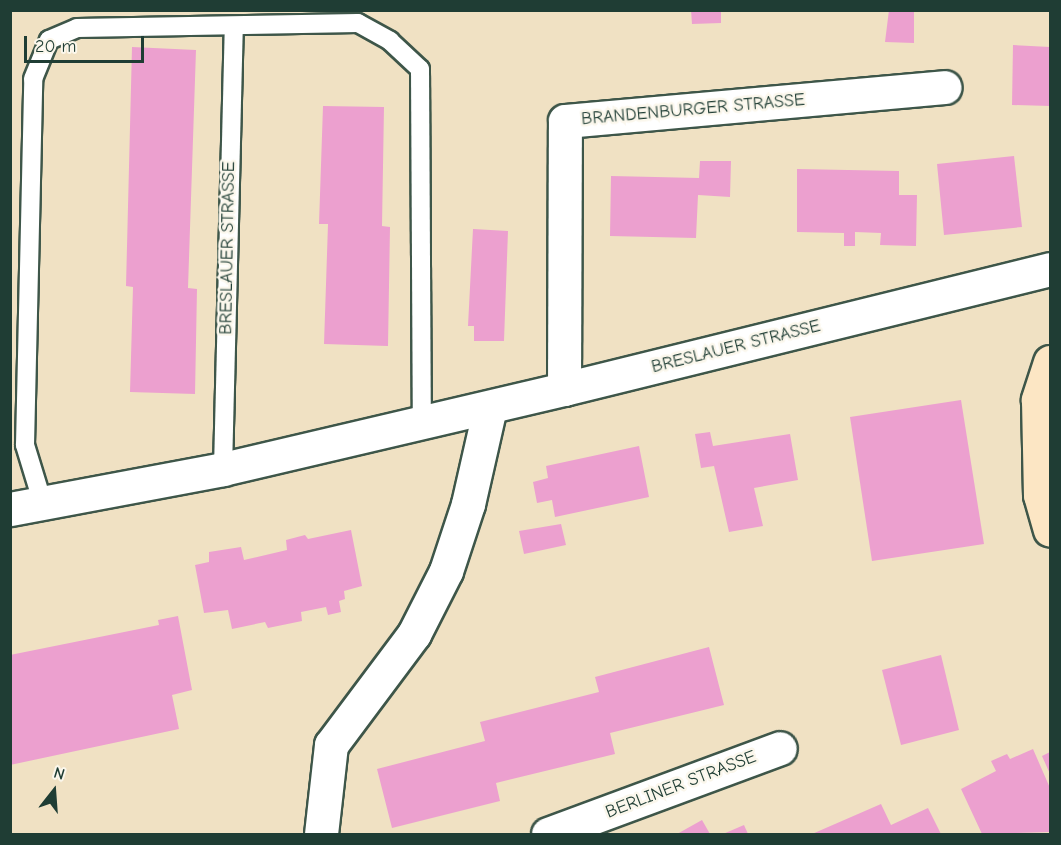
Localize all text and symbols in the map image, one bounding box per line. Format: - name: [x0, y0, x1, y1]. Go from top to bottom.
- scale bar: [27, 24, 147, 62]
- text: 20 m: [35, 36, 76, 57]
- street label: BRANDENBURGER STRASSE: [580, 89, 806, 131]
- street label: BRESLAUER STRASSE: [216, 161, 240, 335]
- street label: BRESLAUER STRASSE: [649, 316, 823, 378]
- street label: BERLINER STRASSE: [603, 746, 759, 824]
- north arrow: [24, 761, 84, 821]
- text: N: [52, 764, 67, 784]

